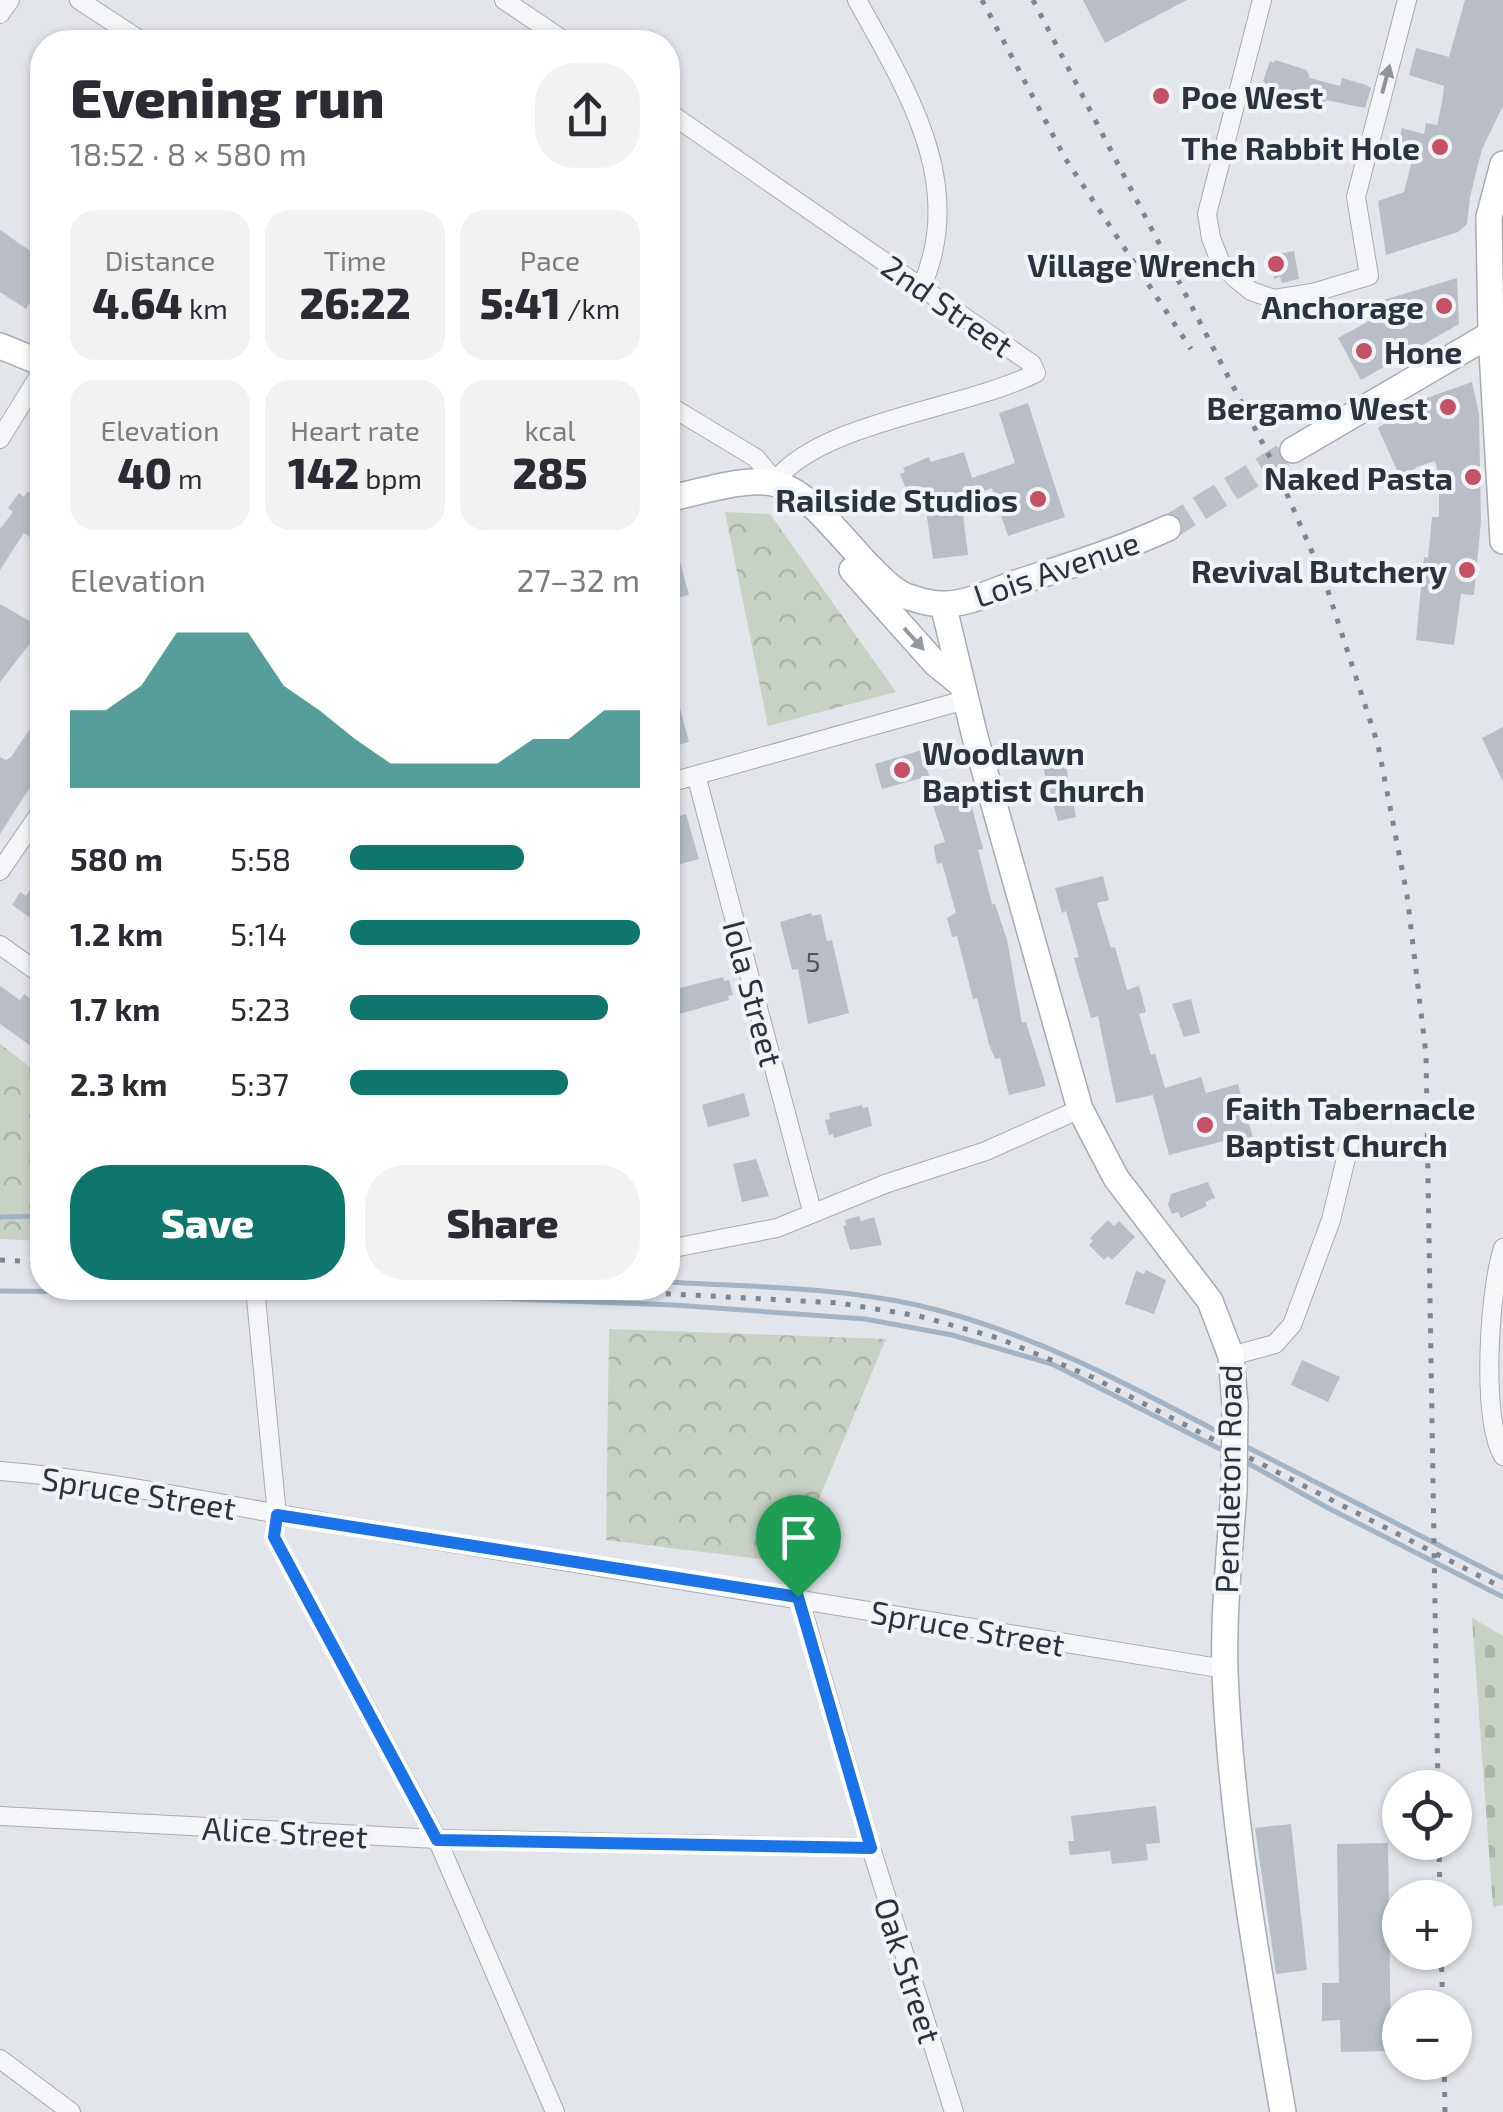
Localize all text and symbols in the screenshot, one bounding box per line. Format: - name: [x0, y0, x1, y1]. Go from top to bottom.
- text: Evening run: [70, 63, 385, 129]
- button: share: [535, 63, 640, 168]
- one-way arrow: [1378, 63, 1394, 94]
- place label: Poe West: [1181, 77, 1323, 115]
- marker: Poe West: [1150, 85, 1172, 107]
- place label: The Rabbit Hole: [1181, 128, 1420, 166]
- text: 18:52 · 8 × 580 m: [70, 134, 307, 172]
- marker: The Rabbit Hole: [1429, 136, 1451, 158]
- text: Distance: [105, 243, 215, 277]
- text: Time: [324, 243, 386, 277]
- text: Pace: [520, 243, 580, 277]
- place label: Village Wrench: [1027, 245, 1256, 283]
- street label: 2nd Street: [875, 246, 1021, 364]
- marker: Village Wrench: [1265, 253, 1287, 275]
- text: 4.64: [92, 277, 183, 327]
- text: 26:22: [300, 277, 410, 327]
- text: 5:41: [480, 277, 561, 327]
- place label: Anchorage: [1261, 287, 1424, 325]
- text: km: [183, 291, 228, 325]
- text: /km: [561, 291, 620, 325]
- marker: Anchorage: [1433, 295, 1455, 317]
- place label: Hone: [1384, 332, 1462, 370]
- marker: Hone: [1353, 340, 1375, 362]
- place label: Bergamo West: [1207, 388, 1428, 426]
- marker: Bergamo West: [1437, 396, 1459, 418]
- text: Elevation: [101, 413, 219, 447]
- text: Heart rate: [290, 413, 420, 447]
- text: kcal: [524, 413, 576, 447]
- text: 40: [117, 447, 172, 497]
- text: 142: [288, 447, 359, 497]
- text: 285: [513, 447, 587, 497]
- place label: Naked Pasta: [1264, 458, 1453, 496]
- text: m: [172, 461, 203, 495]
- text: bpm: [359, 461, 422, 495]
- marker: Naked Pasta: [1462, 466, 1484, 488]
- place label: Railside Studios: [775, 480, 1018, 518]
- marker: Railside Studios: [1027, 488, 1049, 510]
- street label: Lois Avenue: [968, 522, 1144, 614]
- place label: Revival Butchery: [1191, 551, 1447, 590]
- marker: Revival Butchery: [1456, 559, 1478, 581]
- text: Elevation: [70, 560, 206, 598]
- text: 27–32 m: [516, 560, 640, 598]
- one-way arrow: [902, 626, 924, 651]
- place label: Woodlawn Baptist Church: [922, 733, 1145, 808]
- marker: Woodlawn Baptist Church: [891, 759, 913, 781]
- text: 580 m: [70, 839, 163, 877]
- text: 5:58: [230, 839, 291, 877]
- text: 1.2 km: [70, 914, 163, 952]
- text: 5:14: [230, 914, 287, 952]
- street label: Iola Street: [716, 916, 792, 1070]
- house number: 5: [805, 944, 821, 978]
- text: 1.7 km: [70, 989, 160, 1027]
- text: 5:23: [230, 989, 290, 1027]
- text: 2.3 km: [70, 1064, 168, 1102]
- text: 5:37: [230, 1064, 289, 1102]
- place label: Faith Tabernacle Baptist Church: [1225, 1088, 1476, 1163]
- marker: Faith Tabernacle Baptist Church: [1194, 1114, 1216, 1136]
- button: Save: [70, 1165, 345, 1280]
- button: Share: [365, 1165, 640, 1280]
- street label: Pendleton Road: [1206, 1364, 1248, 1594]
- street label: Spruce Street: [39, 1458, 239, 1526]
- pin: [756, 1495, 841, 1598]
- icon: arrive: [771, 1510, 826, 1565]
- street label: Spruce Street: [868, 1591, 1068, 1663]
- map controls: [1382, 1770, 1472, 2080]
- button: locate: [1382, 1770, 1472, 1860]
- street label: Alice Street: [201, 1808, 369, 1854]
- button: +: [1382, 1880, 1472, 1970]
- street label: Oak Street: [868, 1892, 950, 2048]
- button: −: [1382, 1990, 1472, 2080]

